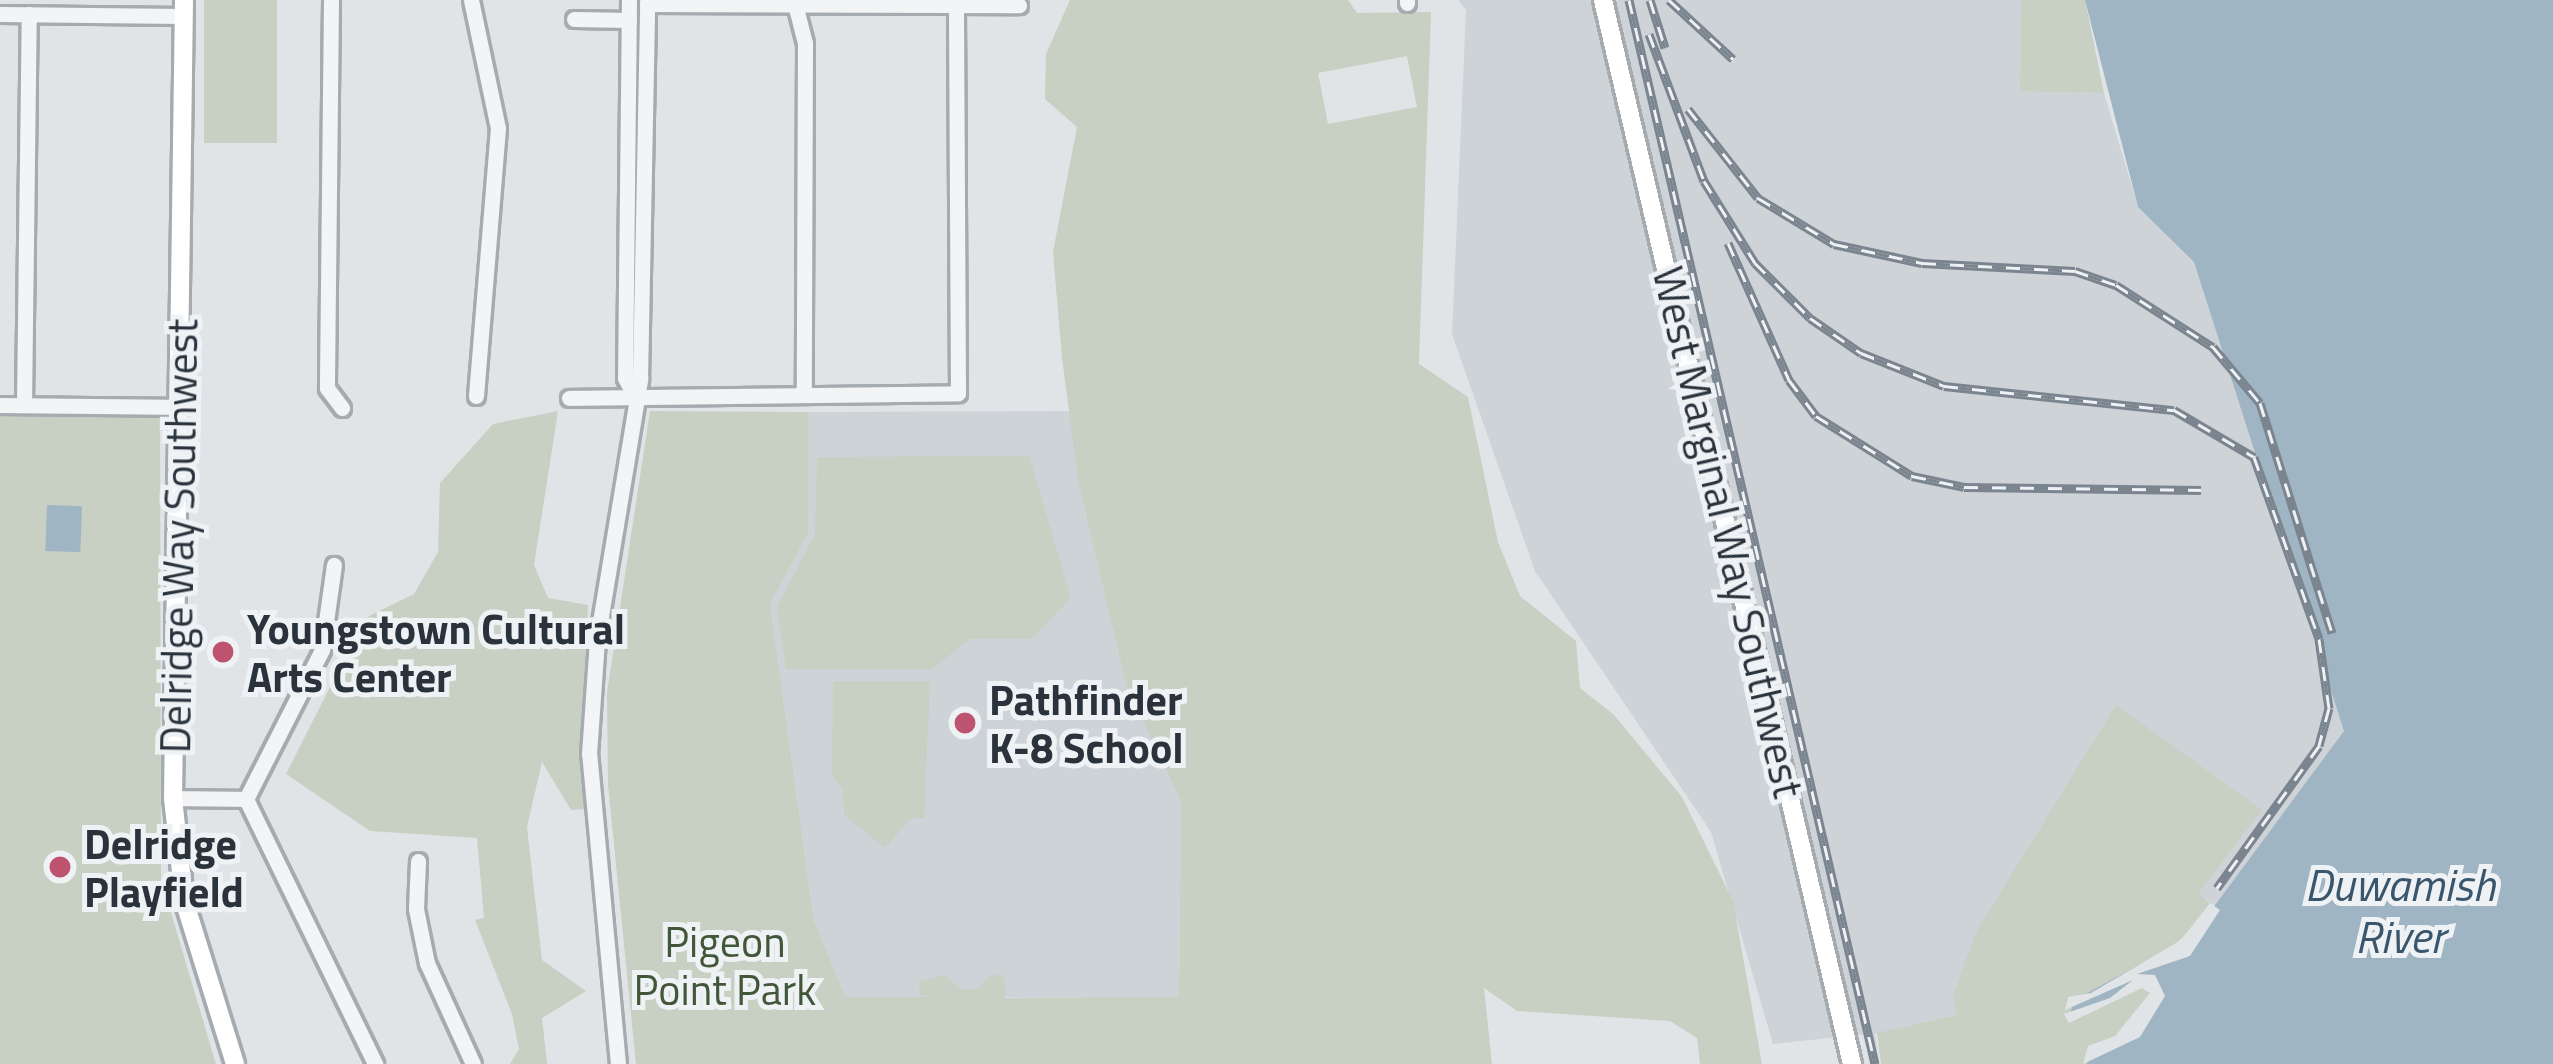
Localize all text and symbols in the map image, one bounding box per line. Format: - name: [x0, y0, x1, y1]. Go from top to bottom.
- street label: West Marginal Way Southwest: [1643, 262, 1815, 802]
- street label: Delridge Way Southwest: [149, 318, 207, 754]
- place label: Youngstown Cultural Arts Center: [247, 603, 625, 702]
- marker: Youngstown Cultural Arts Center: [210, 639, 236, 665]
- place label: Pathfinder K-8 School: [989, 674, 1184, 772]
- marker: Pathfinder K-8 School: [952, 710, 978, 736]
- place label: Delridge Playfield: [84, 818, 244, 916]
- marker: Delridge Playfield: [47, 854, 73, 880]
- water label: Duwamish River: [2305, 858, 2495, 964]
- park label: Pigeon Point Park: [634, 916, 816, 1014]

